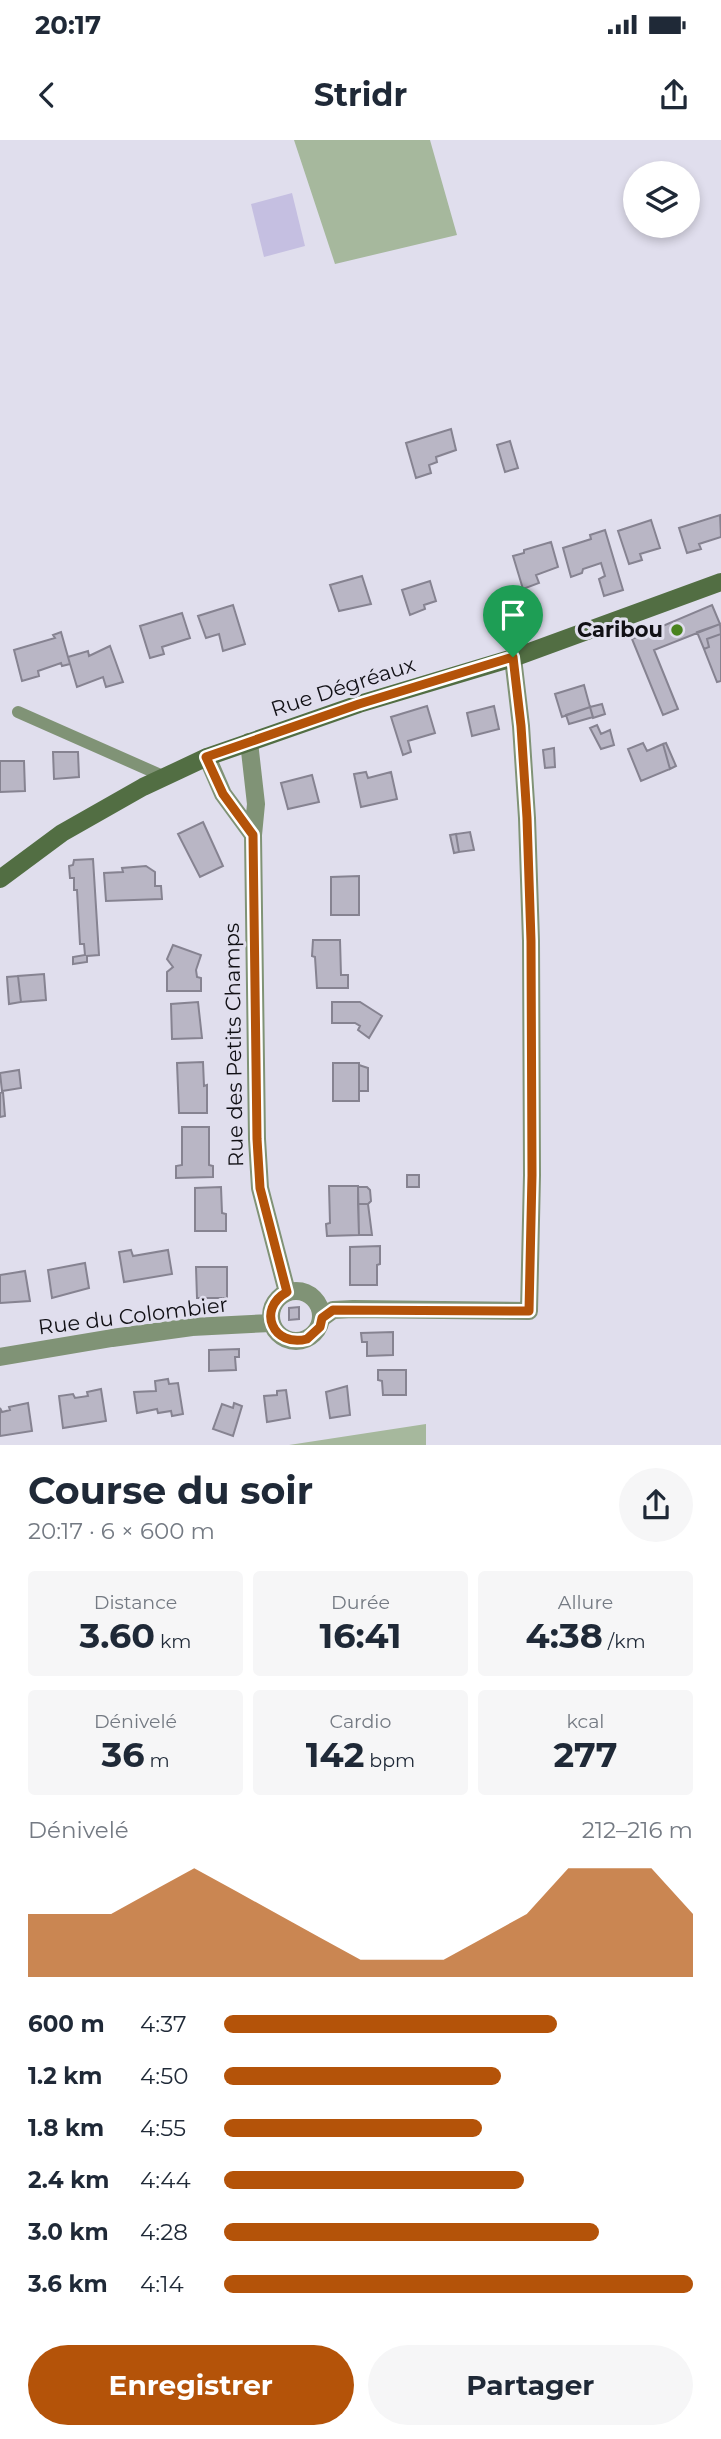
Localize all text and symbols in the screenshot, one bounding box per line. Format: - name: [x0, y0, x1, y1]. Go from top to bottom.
- text: 20:17: [35, 9, 101, 41]
- text: Stridr: [314, 75, 407, 114]
- icon: back: [28, 76, 66, 114]
- icon: share: [655, 76, 693, 114]
- map controls: [623, 161, 700, 238]
- button: layers: [623, 161, 700, 238]
- pin: [483, 585, 543, 657]
- icon: arrive: [494, 596, 532, 634]
- place label: Caribou: [577, 617, 663, 642]
- marker: Caribou: [669, 622, 685, 638]
- street label: Rue Dégréaux: [268, 651, 418, 722]
- street label: Rue des Petits Champs: [219, 923, 248, 1167]
- street label: Rue du Colombier: [37, 1291, 229, 1340]
- text: Course du soir: [28, 1467, 313, 1514]
- button: share: [619, 1468, 693, 1542]
- text: 20:17 · 6 × 600 m: [28, 1517, 215, 1545]
- text: Distance: [94, 1591, 177, 1614]
- text: Durée: [331, 1591, 390, 1614]
- text: Allure: [558, 1591, 613, 1614]
- text: 3.60: [80, 1614, 155, 1657]
- text: 16:41: [319, 1614, 402, 1657]
- text: 4:38: [525, 1614, 603, 1657]
- text: km: [155, 1630, 191, 1653]
- text: /km: [603, 1630, 646, 1653]
- text: Dénivelé: [94, 1710, 177, 1733]
- text: Cardio: [330, 1710, 391, 1733]
- text: kcal: [567, 1710, 604, 1733]
- text: 36: [101, 1733, 144, 1776]
- text: 142: [306, 1733, 364, 1776]
- text: 277: [553, 1733, 618, 1776]
- text: m: [144, 1749, 170, 1772]
- text: bpm: [364, 1749, 415, 1772]
- text: Dénivelé: [28, 1816, 129, 1844]
- text: 212–216 m: [582, 1816, 693, 1844]
- text: 600 m: [28, 2010, 105, 2038]
- text: 4:37: [140, 2010, 186, 2038]
- text: 1.2 km: [28, 2062, 102, 2090]
- text: 4:50: [140, 2062, 188, 2090]
- text: 1.8 km: [28, 2114, 104, 2142]
- text: 4:55: [140, 2114, 186, 2142]
- text: 2.4 km: [28, 2166, 109, 2194]
- text: 4:44: [140, 2166, 191, 2194]
- text: 3.0 km: [28, 2218, 109, 2246]
- text: 4:28: [140, 2218, 188, 2246]
- text: 3.6 km: [28, 2270, 108, 2298]
- text: 4:14: [140, 2270, 184, 2298]
- button: Enregistrer: [28, 2345, 354, 2425]
- button: Partager: [368, 2345, 693, 2425]

